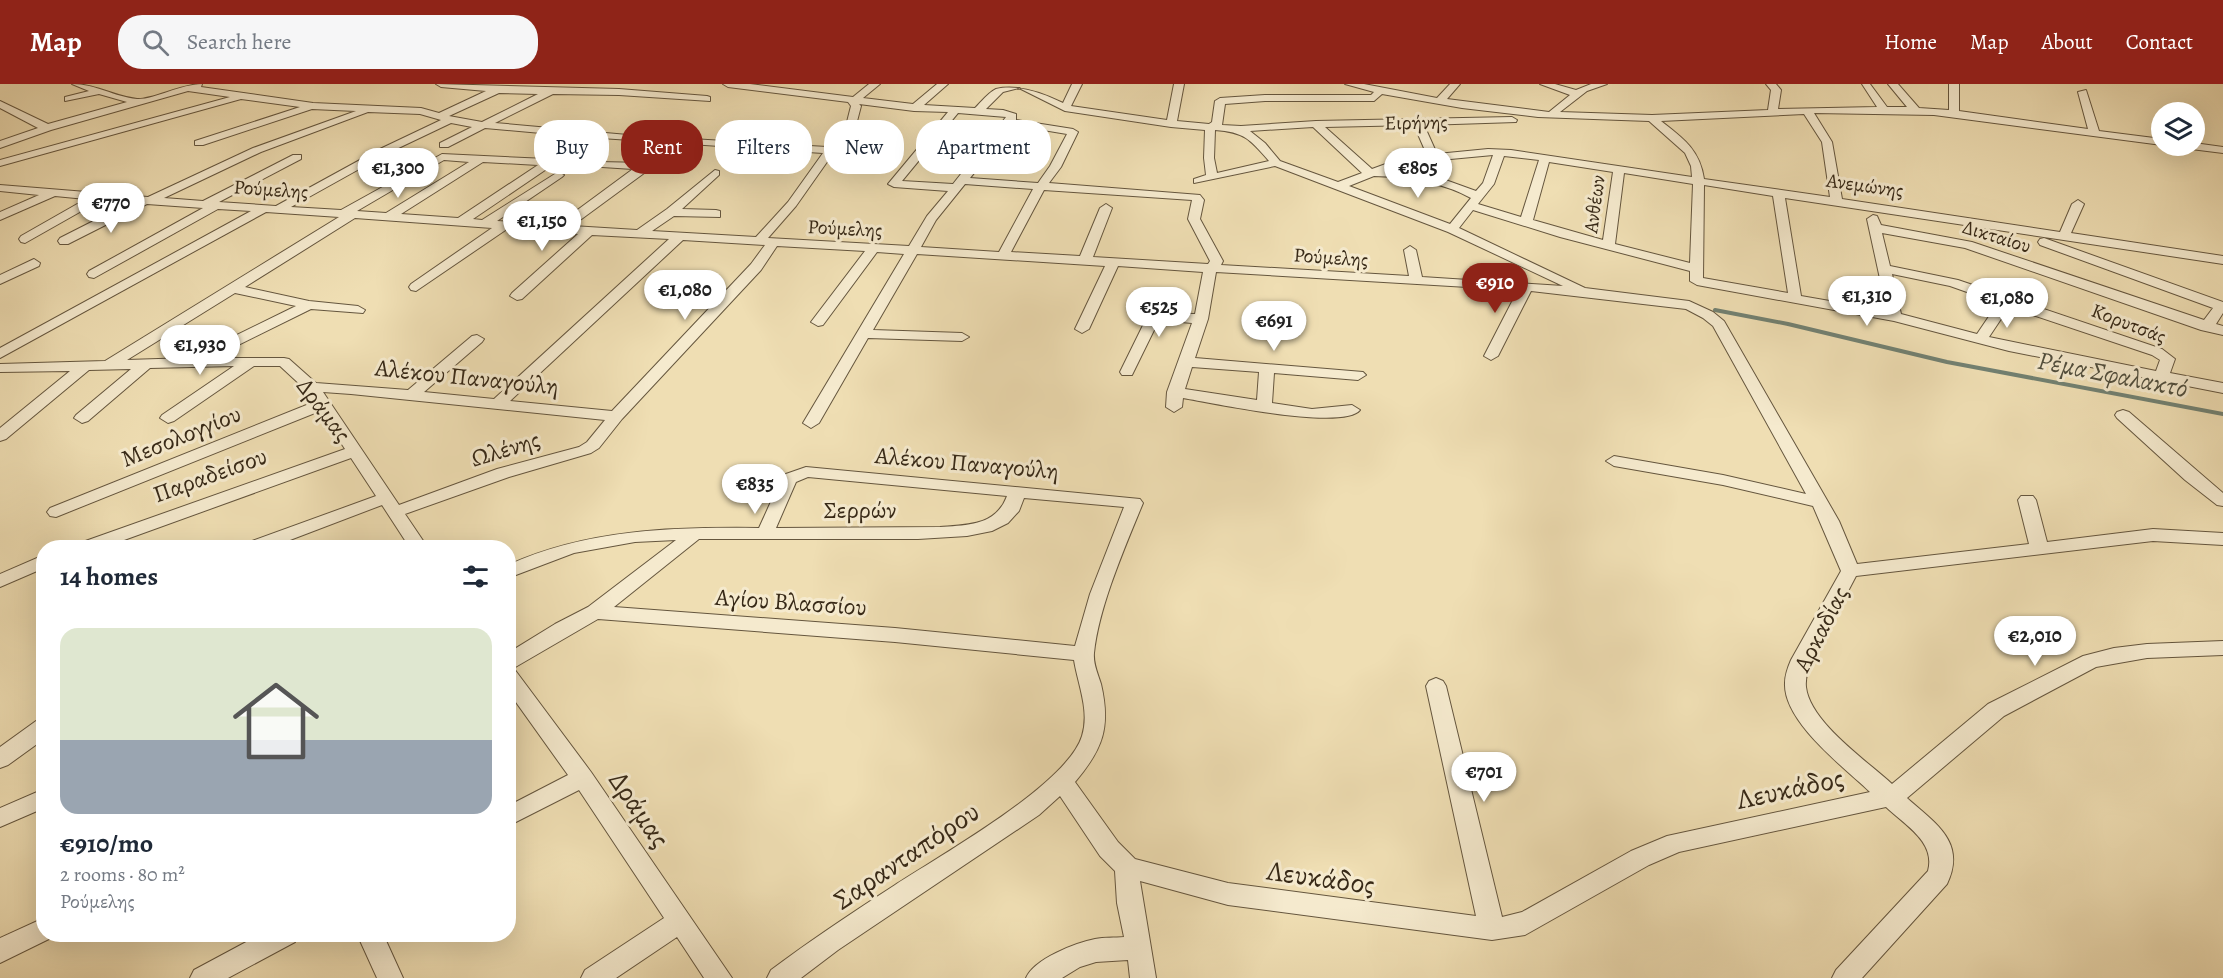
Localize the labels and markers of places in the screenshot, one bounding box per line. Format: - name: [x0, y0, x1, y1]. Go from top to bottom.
- pin: €1,300: [349, 148, 447, 199]
- pin: €805: [1382, 148, 1454, 199]
- pin: €770: [75, 183, 147, 234]
- pin: €1,150: [493, 201, 591, 252]
- pin: €910: [1459, 263, 1531, 314]
- pin: €1,080: [636, 270, 734, 321]
- pin: €1,310: [1818, 276, 1916, 327]
- pin: €1,080: [1958, 278, 2056, 329]
- pin: €525: [1123, 287, 1195, 338]
- pin: €691: [1238, 301, 1310, 352]
- pin: €1,930: [151, 325, 249, 376]
- pin: €835: [719, 464, 791, 515]
- pin: €2,010: [1986, 616, 2084, 667]
- pin: €701: [1448, 752, 1520, 803]

